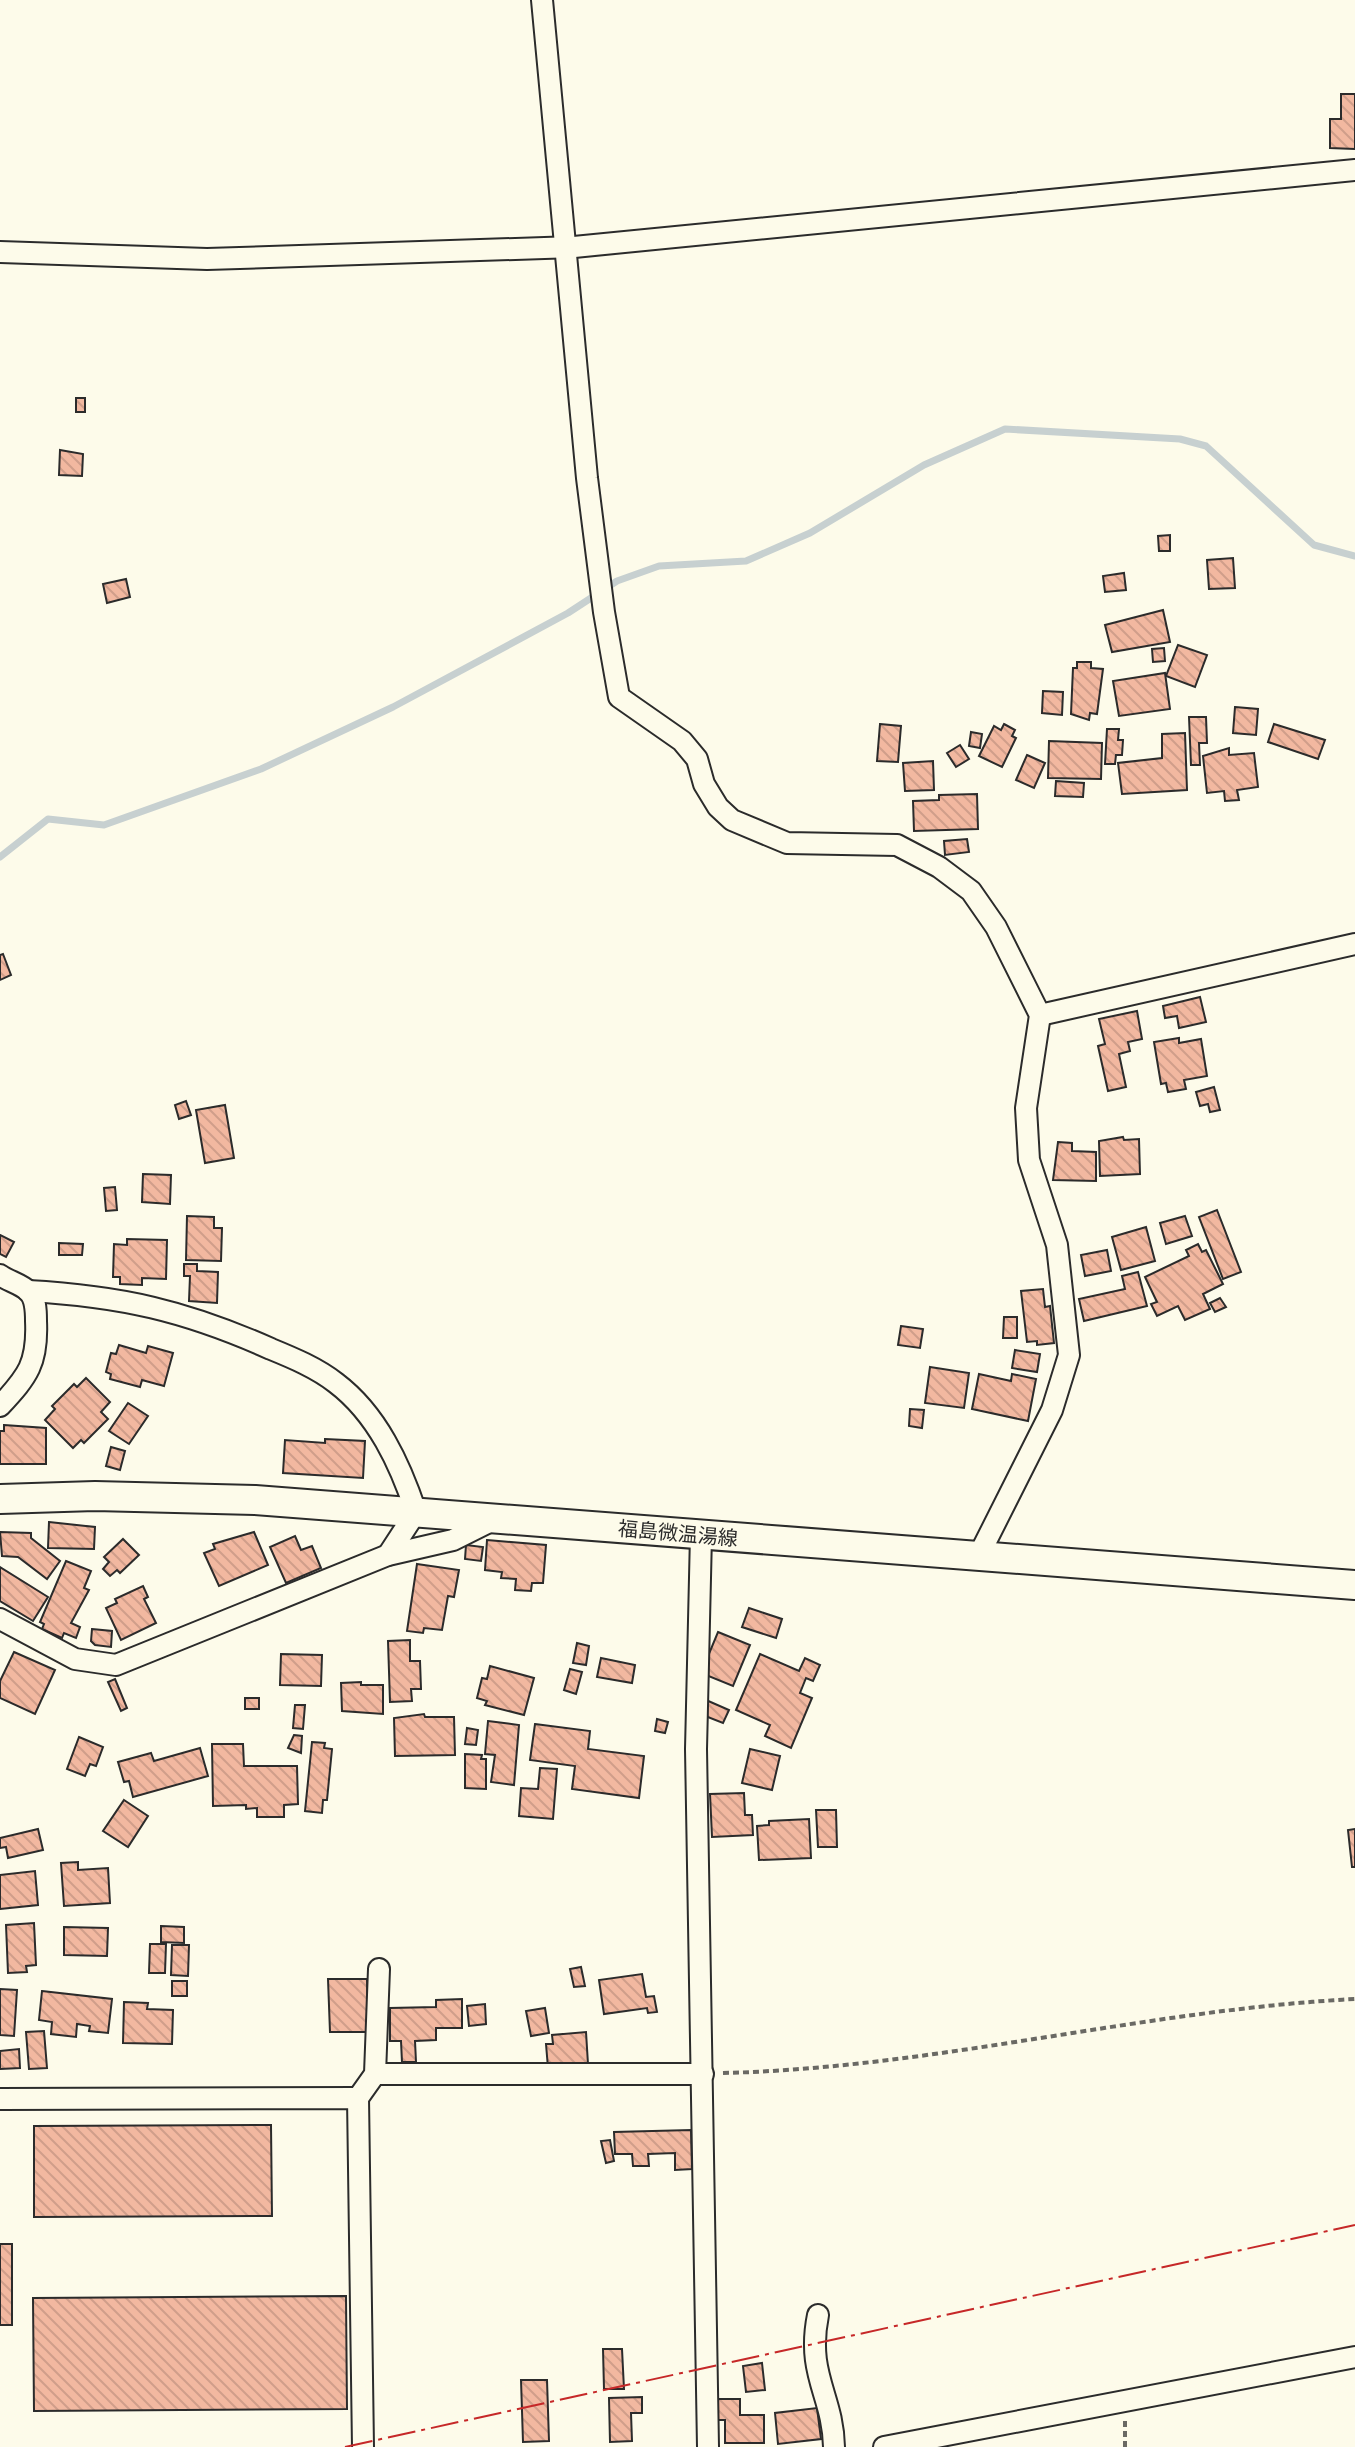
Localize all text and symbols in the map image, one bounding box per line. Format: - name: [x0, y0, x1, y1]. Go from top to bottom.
- street label: 福島微温湯線: [617, 1515, 739, 1551]

